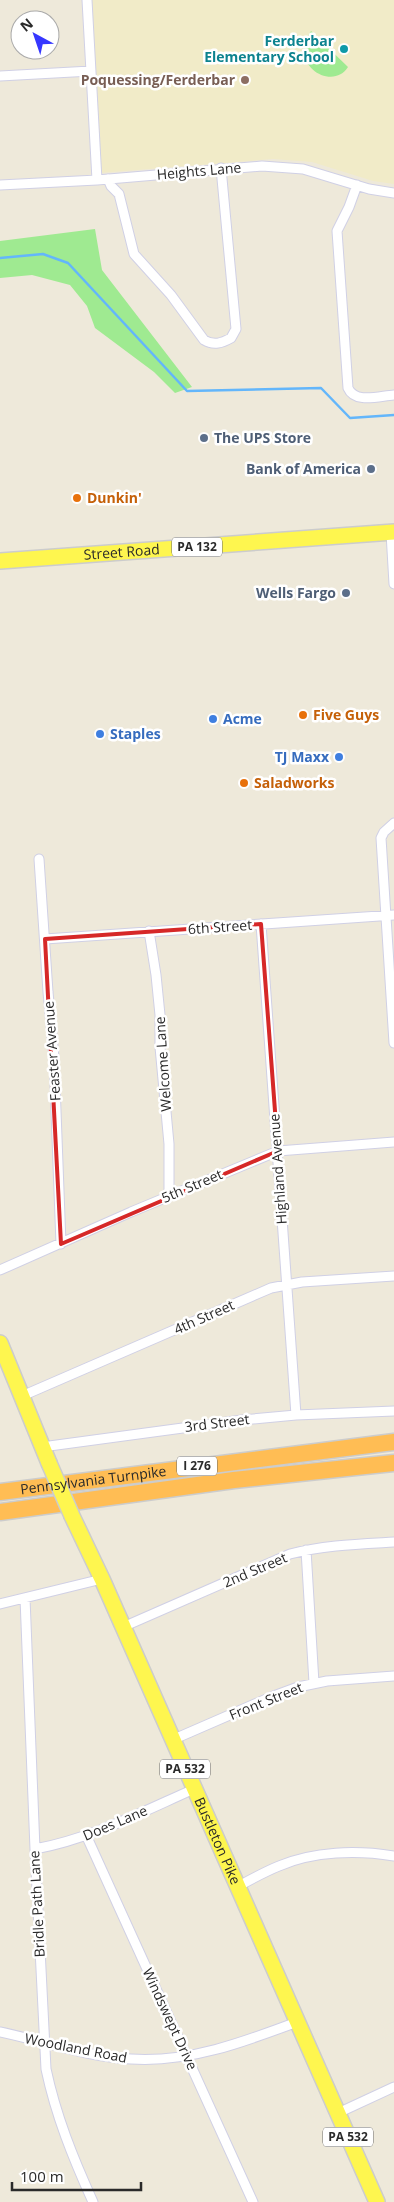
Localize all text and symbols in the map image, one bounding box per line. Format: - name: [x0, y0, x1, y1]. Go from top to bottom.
- north arrow: [10, 10, 60, 60]
- text: N: [16, 14, 37, 36]
- place label: Ferderbar Elementary School: [204, 31, 335, 66]
- marker: Ferderbar Elementary School: [338, 43, 350, 55]
- place label: Poquessing/Ferderbar: [81, 70, 236, 89]
- marker: Poquessing/Ferderbar: [239, 74, 251, 86]
- street label: Heights Lane: [156, 157, 242, 184]
- place label: The UPS Store: [214, 428, 311, 447]
- marker: The UPS Store: [198, 432, 210, 444]
- place label: Bank of America: [246, 459, 361, 478]
- marker: Bank of America: [365, 463, 377, 475]
- place label: Dunkin': [87, 488, 142, 507]
- marker: Dunkin': [71, 492, 83, 504]
- road number: PA 132: [172, 538, 222, 556]
- street label: Street Road: [83, 539, 160, 564]
- place label: Wells Fargo: [256, 583, 336, 602]
- marker: Wells Fargo: [340, 587, 352, 599]
- place label: Five Guys: [313, 705, 379, 724]
- place label: Acme: [223, 709, 262, 728]
- marker: Five Guys: [297, 709, 309, 721]
- marker: Acme: [207, 713, 219, 725]
- place label: Staples: [110, 724, 161, 743]
- marker: Staples: [94, 728, 106, 740]
- place label: TJ Maxx: [275, 747, 330, 766]
- marker: TJ Maxx: [333, 751, 345, 763]
- place label: Saladworks: [254, 773, 334, 792]
- marker: Saladworks: [238, 777, 250, 789]
- street label: 6th Street: [187, 915, 253, 938]
- street label: Feaster Avenue: [39, 1000, 64, 1102]
- street label: Welcome Lane: [150, 1016, 175, 1112]
- street label: Highland Avenue: [264, 1113, 291, 1225]
- street label: 5th Street: [158, 1164, 225, 1207]
- street label: 4th Street: [171, 1295, 237, 1338]
- street label: 3rd Street: [184, 1409, 250, 1436]
- road number: I 276: [177, 1456, 217, 1475]
- street label: Pennsylvania Turnpike: [19, 1461, 167, 1498]
- street label: 2nd Street: [220, 1548, 290, 1592]
- street label: Front Street: [226, 1677, 305, 1724]
- road number: PA 532: [160, 1760, 210, 1778]
- street label: Bustleton Pike: [190, 1794, 246, 1887]
- street label: Does Lane: [80, 1800, 150, 1845]
- street label: Bridle Path Lane: [24, 1850, 49, 1958]
- street label: Windswept Drive: [139, 1965, 202, 2073]
- street label: Woodland Road: [23, 2028, 129, 2067]
- road number: PA 532: [323, 2128, 373, 2146]
- scale bar: [12, 2160, 141, 2192]
- text: 100 m: [20, 2166, 64, 2186]

